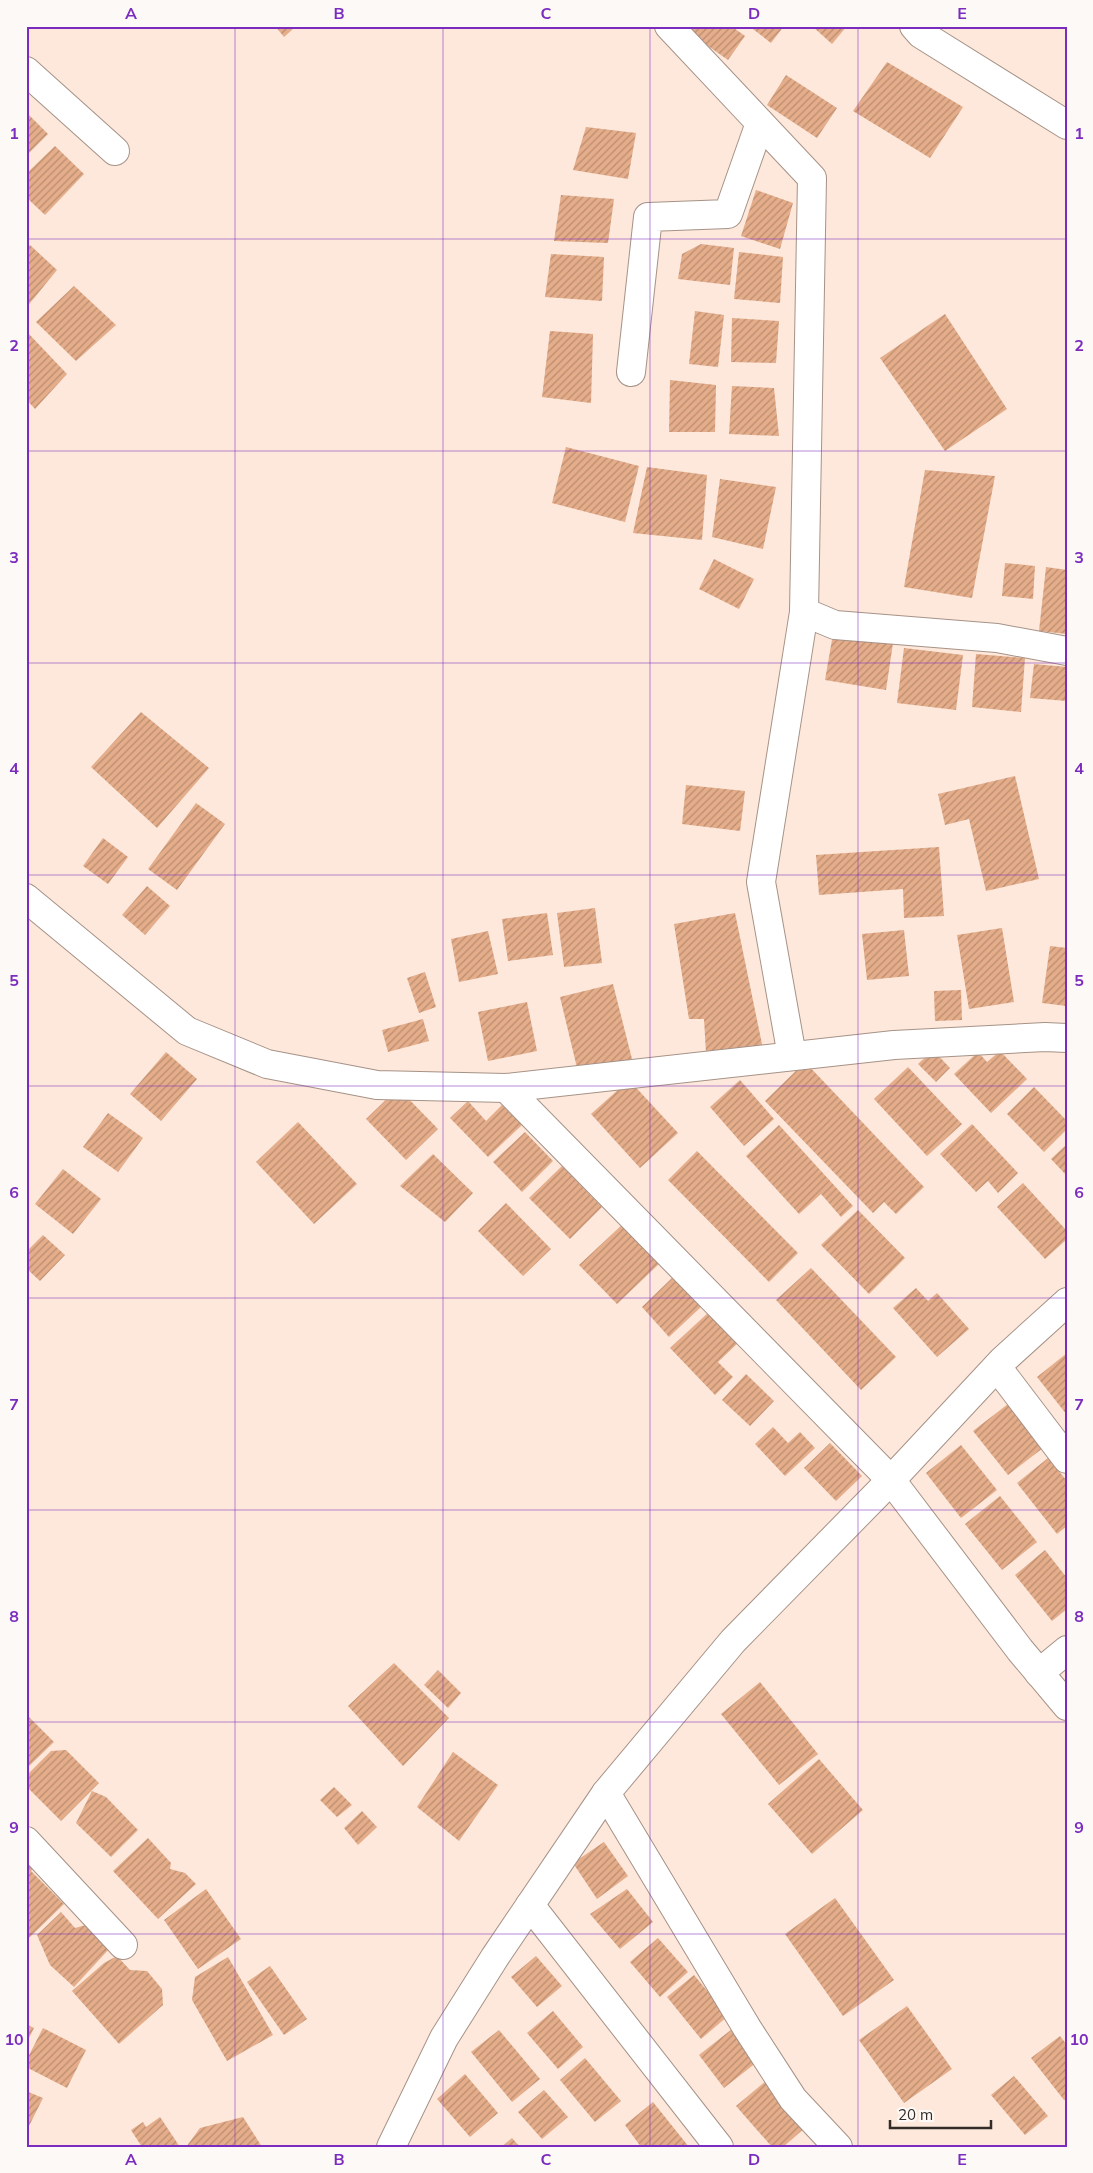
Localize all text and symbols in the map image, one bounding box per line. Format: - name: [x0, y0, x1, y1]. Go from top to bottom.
- text: A: [125, 3, 137, 23]
- text: B: [333, 3, 345, 23]
- text: C: [541, 3, 552, 23]
- text: D: [748, 3, 760, 23]
- text: E: [957, 3, 967, 23]
- text: 1: [9, 123, 19, 143]
- text: 1: [1074, 123, 1084, 143]
- text: 2: [9, 335, 19, 355]
- text: 2: [1074, 335, 1084, 355]
- text: 3: [9, 547, 19, 567]
- text: 3: [1074, 547, 1084, 567]
- text: 4: [9, 758, 19, 778]
- text: 4: [1074, 758, 1084, 778]
- text: 5: [9, 970, 19, 990]
- text: 5: [1074, 970, 1084, 990]
- text: 6: [9, 1182, 19, 1202]
- text: 6: [1074, 1182, 1084, 1202]
- text: 7: [9, 1394, 19, 1414]
- text: 7: [1074, 1394, 1084, 1414]
- text: 8: [9, 1606, 19, 1626]
- text: 8: [1074, 1606, 1084, 1626]
- text: 9: [9, 1817, 19, 1837]
- text: 9: [1074, 1817, 1084, 1837]
- text: 10: [4, 2029, 24, 2049]
- text: 10: [1069, 2029, 1089, 2049]
- scale bar: [890, 2098, 992, 2130]
- text: 20 m: [898, 2105, 933, 2124]
- text: A: [125, 2149, 137, 2169]
- text: B: [333, 2149, 345, 2169]
- text: C: [541, 2149, 552, 2169]
- text: D: [748, 2149, 760, 2169]
- text: E: [957, 2149, 967, 2169]

